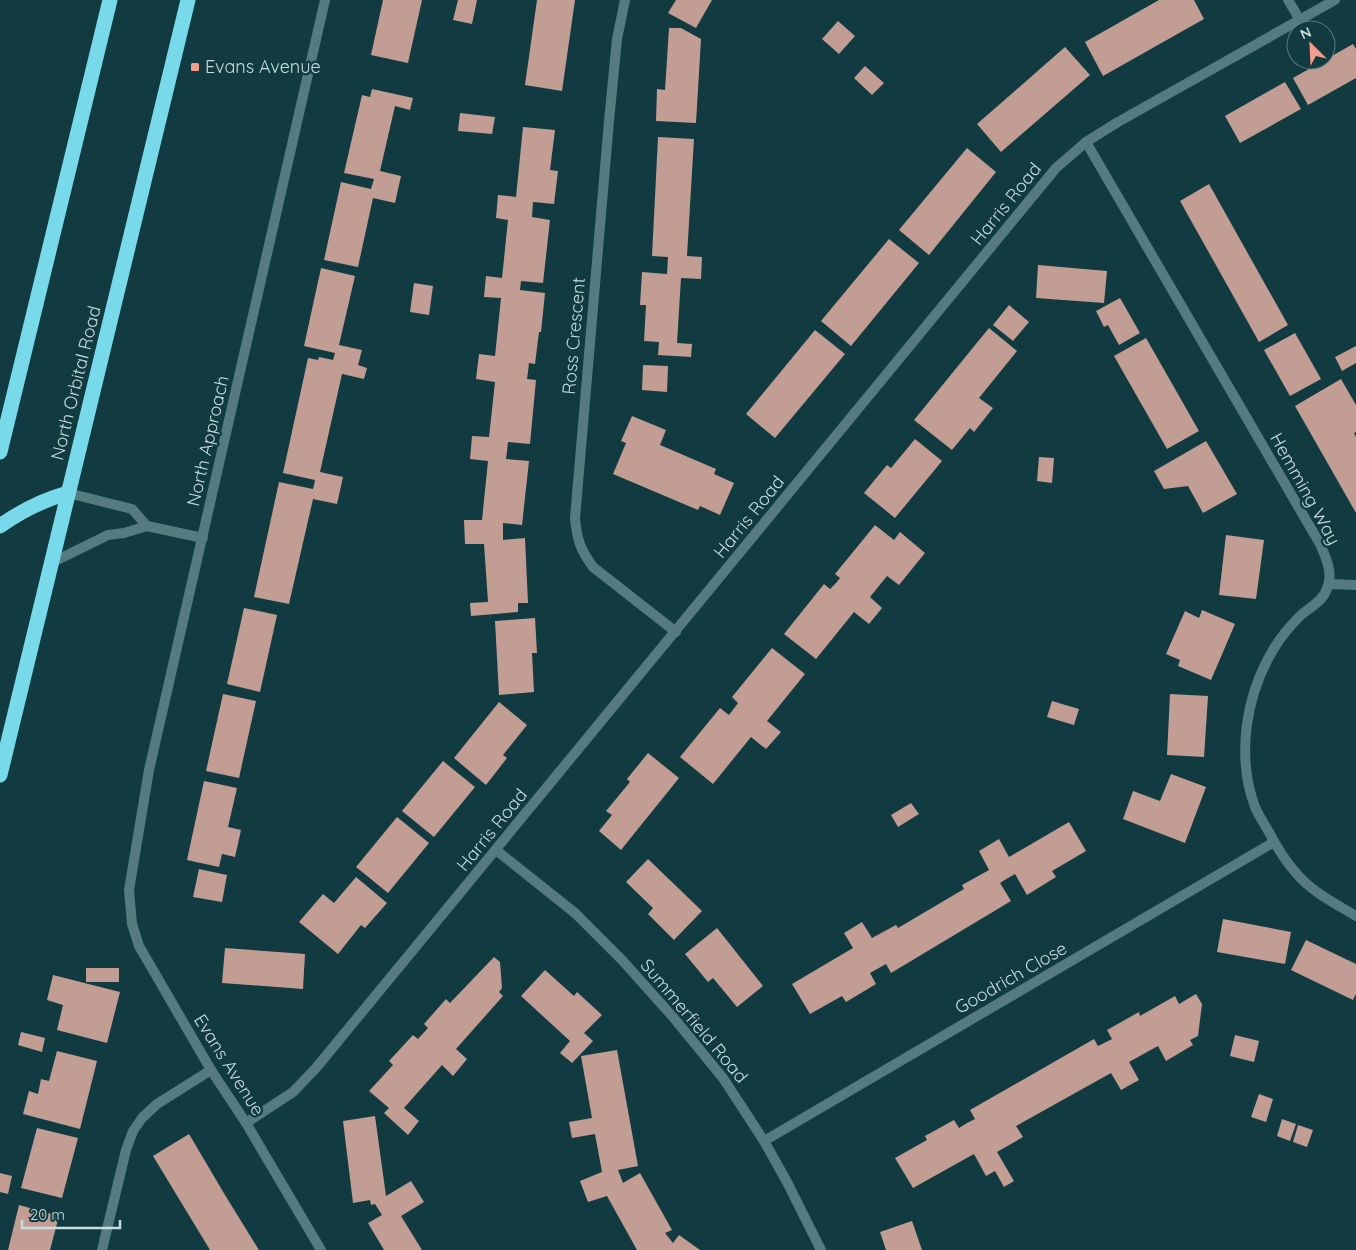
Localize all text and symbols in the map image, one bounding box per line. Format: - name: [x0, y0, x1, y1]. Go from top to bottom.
- north arrow: [1286, 20, 1336, 70]
- text: N: [1297, 23, 1314, 43]
- place label: Evans Avenue: [205, 55, 321, 78]
- marker: Evans Avenue: [189, 61, 201, 73]
- street label: Harris Road: [965, 158, 1046, 250]
- street label: Ross Crescent: [557, 276, 590, 396]
- street label: North Orbital Road: [45, 303, 106, 462]
- street label: North Approach: [181, 373, 234, 509]
- street label: Hemming Way: [1265, 429, 1346, 549]
- street label: Harris Road: [708, 471, 789, 563]
- street label: Harris Road: [451, 784, 532, 876]
- street label: Goodrich Close: [951, 936, 1071, 1019]
- street label: Summerfield Road: [636, 954, 753, 1088]
- street label: Evans Avenue: [189, 1010, 270, 1120]
- scale bar: [22, 1198, 120, 1230]
- text: 20 m: [30, 1205, 65, 1224]

